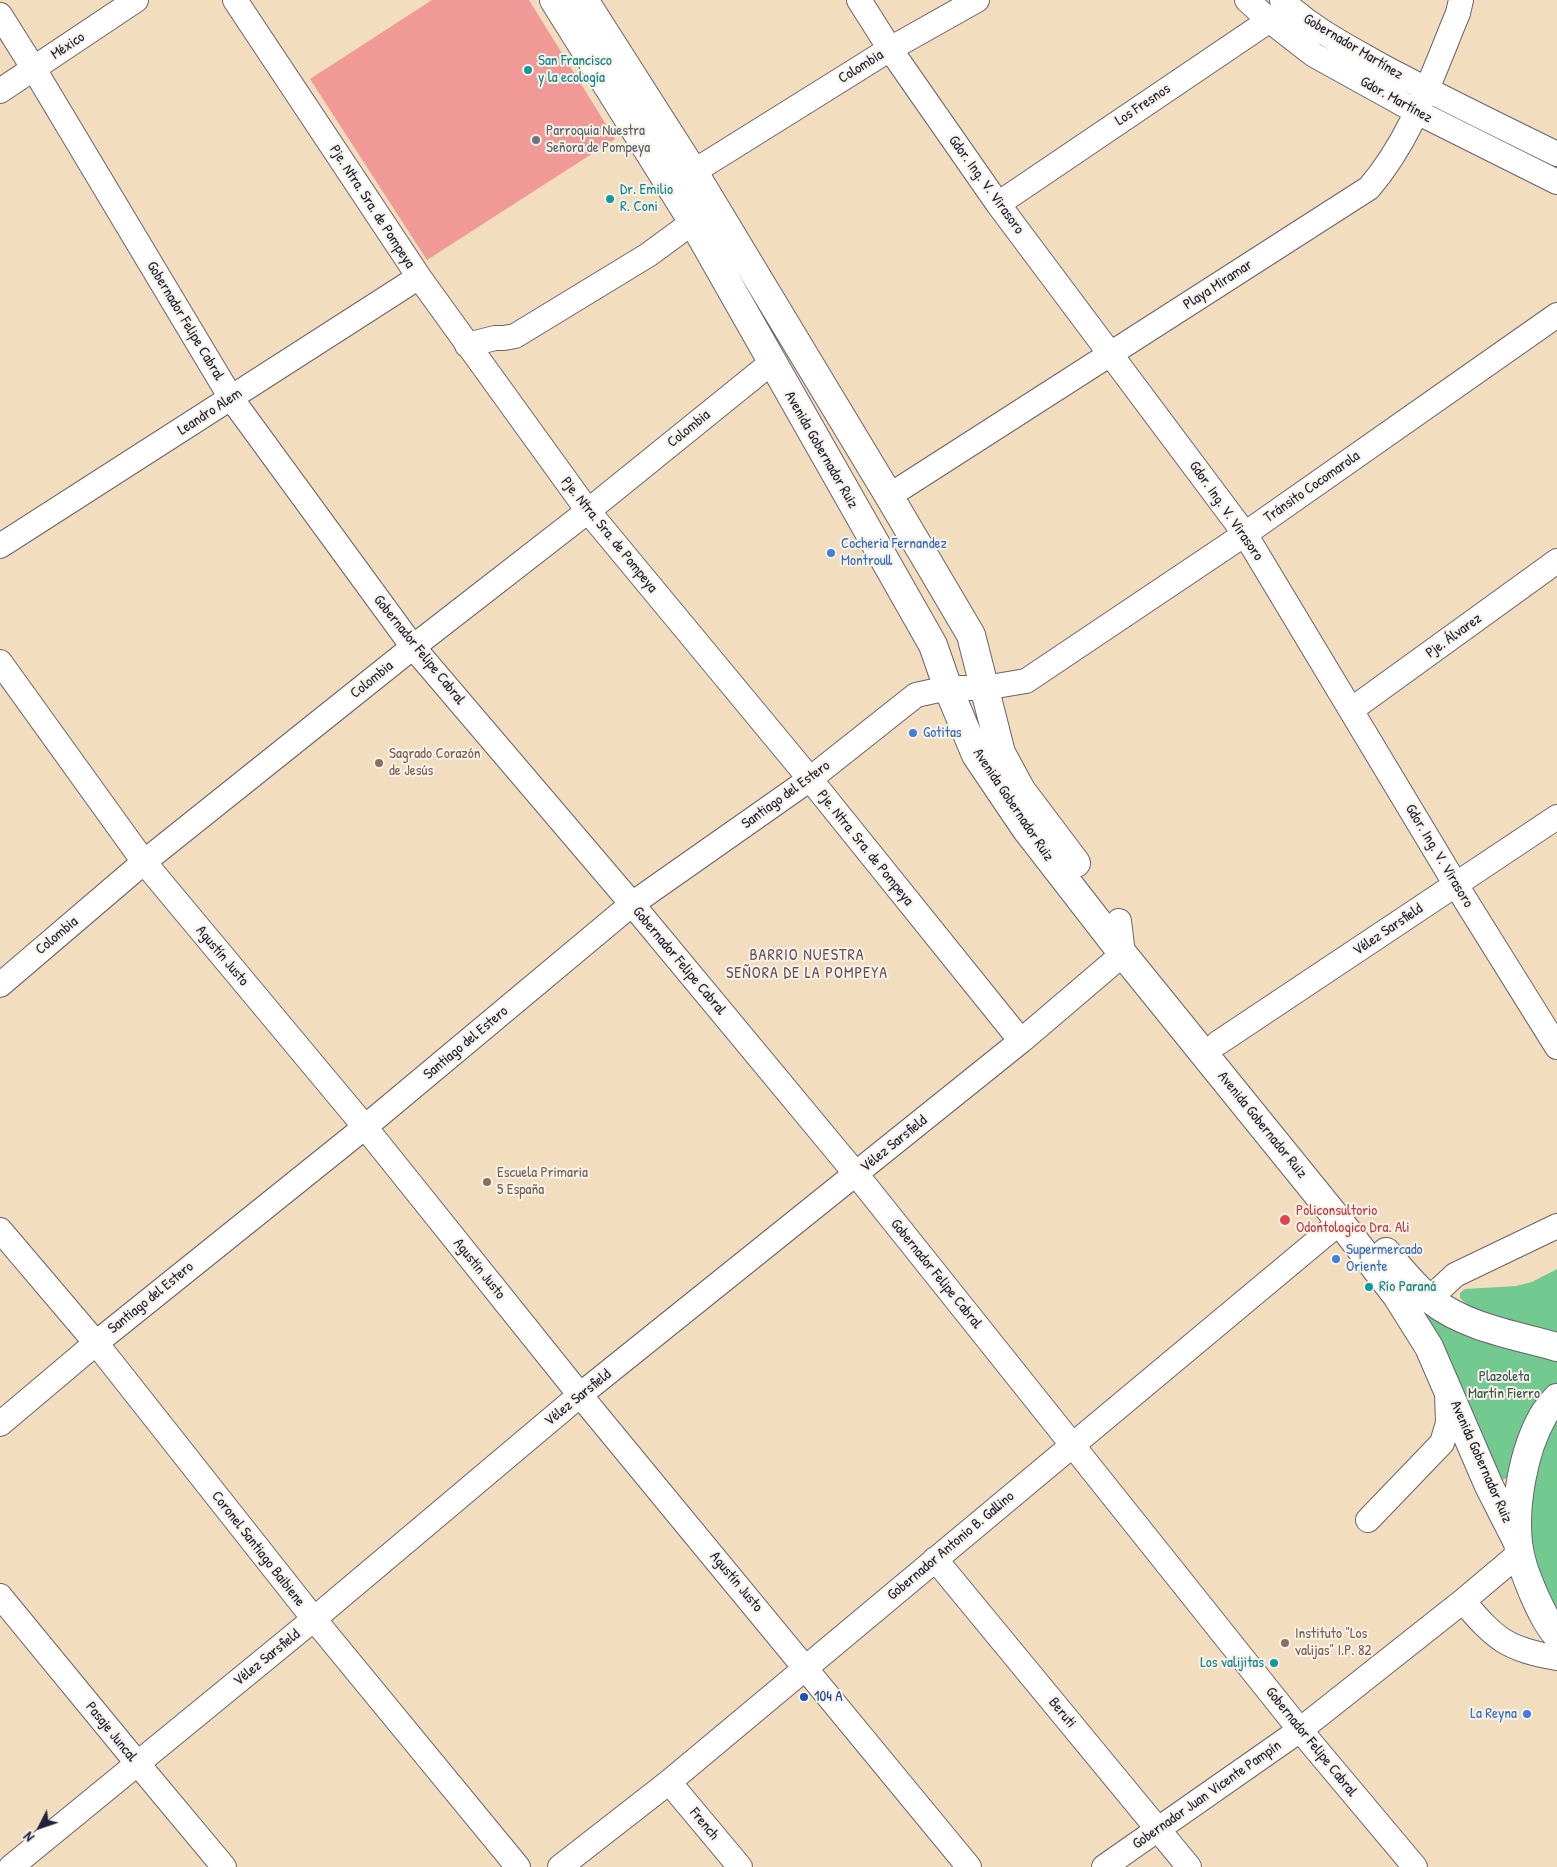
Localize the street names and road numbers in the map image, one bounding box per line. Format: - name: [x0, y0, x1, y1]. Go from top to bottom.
- street label: Gobernador Martínez: [1300, 10, 1406, 84]
- street label: México: [48, 28, 88, 64]
- street label: Colombia: [835, 46, 887, 88]
- street label: Gdor. Martínez: [1357, 73, 1435, 127]
- street label: Los Fresnos: [1112, 80, 1174, 130]
- street label: Gdor. Ing. V. Virasoro: [944, 132, 1028, 238]
- street label: Pje. Ntra. Sra. de Pompeya: [325, 142, 419, 272]
- street label: Playa Miramar: [1180, 256, 1256, 314]
- street label: Gobernador Felipe Cabral: [142, 258, 228, 384]
- street label: Leandro Alem: [175, 385, 245, 439]
- street label: Avenida Gobernador Ruiz: [780, 388, 862, 512]
- street label: Colombia: [664, 406, 714, 452]
- street label: Tránsito Cocomarola: [1260, 447, 1364, 527]
- street label: Gdor. Ing. V. Virasoro: [1185, 458, 1267, 564]
- street label: Pje. Ntra. Sra. de Pompeya: [557, 474, 661, 596]
- street label: Gobernador Felipe Cabral: [369, 592, 469, 708]
- street label: Pje. Álvarez: [1423, 610, 1485, 662]
- street label: Colombia: [347, 657, 397, 703]
- street label: Avenida Gobernador Ruiz: [969, 745, 1057, 865]
- street label: Santiago del Estero: [738, 757, 834, 833]
- street label: Pje. Ntra. Sra. de Pompeya: [813, 787, 917, 909]
- street label: Gdor. Ing. V. Virasoro: [1401, 801, 1477, 911]
- street label: Vélez Sarsfield: [1350, 900, 1426, 960]
- street label: Gobernador Felipe Cabral: [629, 903, 729, 1019]
- street label: Colombia: [32, 913, 82, 959]
- street label: Agustín Justo: [192, 922, 252, 990]
- street label: Santiago del Estero: [420, 1002, 512, 1084]
- street label: Avenida Gobernador Ruiz: [1213, 1068, 1311, 1182]
- street label: Vélez Sarsfield: [857, 1112, 931, 1176]
- street label: Gobernador Felipe Cabral: [886, 1216, 986, 1332]
- street label: Agustín Justo: [449, 1235, 509, 1303]
- street label: Santiago del Estero: [105, 1258, 197, 1338]
- street label: Vélez Sarsfield: [541, 1366, 615, 1430]
- street label: Avenida Gobernador Ruiz: [1446, 1398, 1516, 1526]
- street label: Coronel Santiago Baibiene: [207, 1488, 309, 1610]
- street label: Gobernador Antonio B. Gallino: [884, 1488, 1018, 1604]
- street label: Agustín Justo: [706, 1548, 766, 1616]
- street label: Vélez Sarsfield: [230, 1626, 304, 1690]
- street label: Gobernador Felipe Cabral: [1261, 1684, 1361, 1800]
- street label: Beruti: [1044, 1694, 1080, 1732]
- street label: Pasaje Juncal: [81, 1698, 141, 1766]
- street label: Gobernador Juan Vicente Pampín: [1129, 1737, 1285, 1853]
- street label: French: [685, 1804, 723, 1844]

